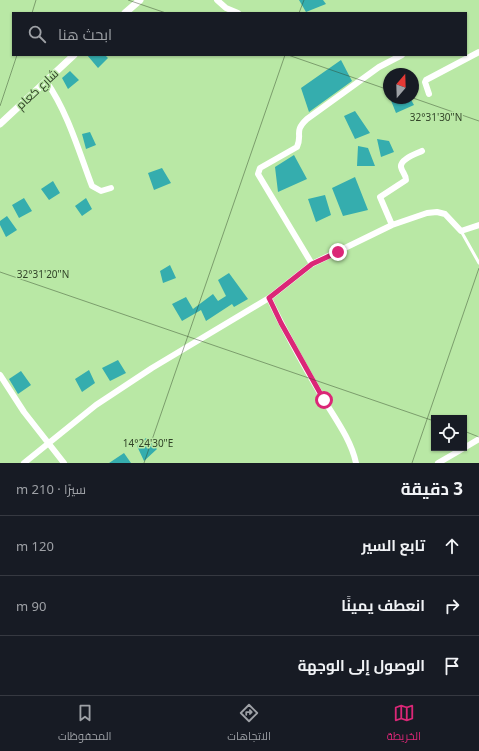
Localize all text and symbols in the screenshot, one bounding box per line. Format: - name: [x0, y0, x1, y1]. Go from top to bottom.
- search box: [12, 12, 467, 56]
- icon: search: [26, 23, 48, 45]
- text: ابحث هنا: [58, 24, 112, 44]
- street label: شارع كعام: [12, 65, 62, 113]
- north arrow: [383, 68, 419, 104]
- text: 32°31'30"N: [410, 110, 462, 124]
- route end: [329, 243, 347, 261]
- text: 32°31'20"N: [17, 267, 69, 281]
- route start: [315, 391, 333, 409]
- map controls: [431, 415, 467, 451]
- button: locate: [431, 415, 467, 451]
- text: 14°24'30"E: [123, 436, 173, 450]
- text: 3 دقيقة: [401, 477, 463, 500]
- text: سيرًا · 210 m: [16, 480, 86, 498]
- text: تابع السير: [361, 535, 425, 555]
- icon: ahead: [441, 535, 463, 557]
- text: 120 m: [16, 537, 54, 555]
- text: انعطف يمينًا: [341, 595, 425, 615]
- icon: right: [441, 595, 463, 617]
- text: 90 m: [16, 597, 46, 615]
- text: الوصول إلى الوجهة: [298, 655, 425, 675]
- icon: arrive: [441, 655, 463, 677]
- tab: المحفوظات: [58, 702, 111, 746]
- tab: الاتجاهات: [227, 702, 271, 746]
- tab: الخريطة: [387, 702, 421, 746]

